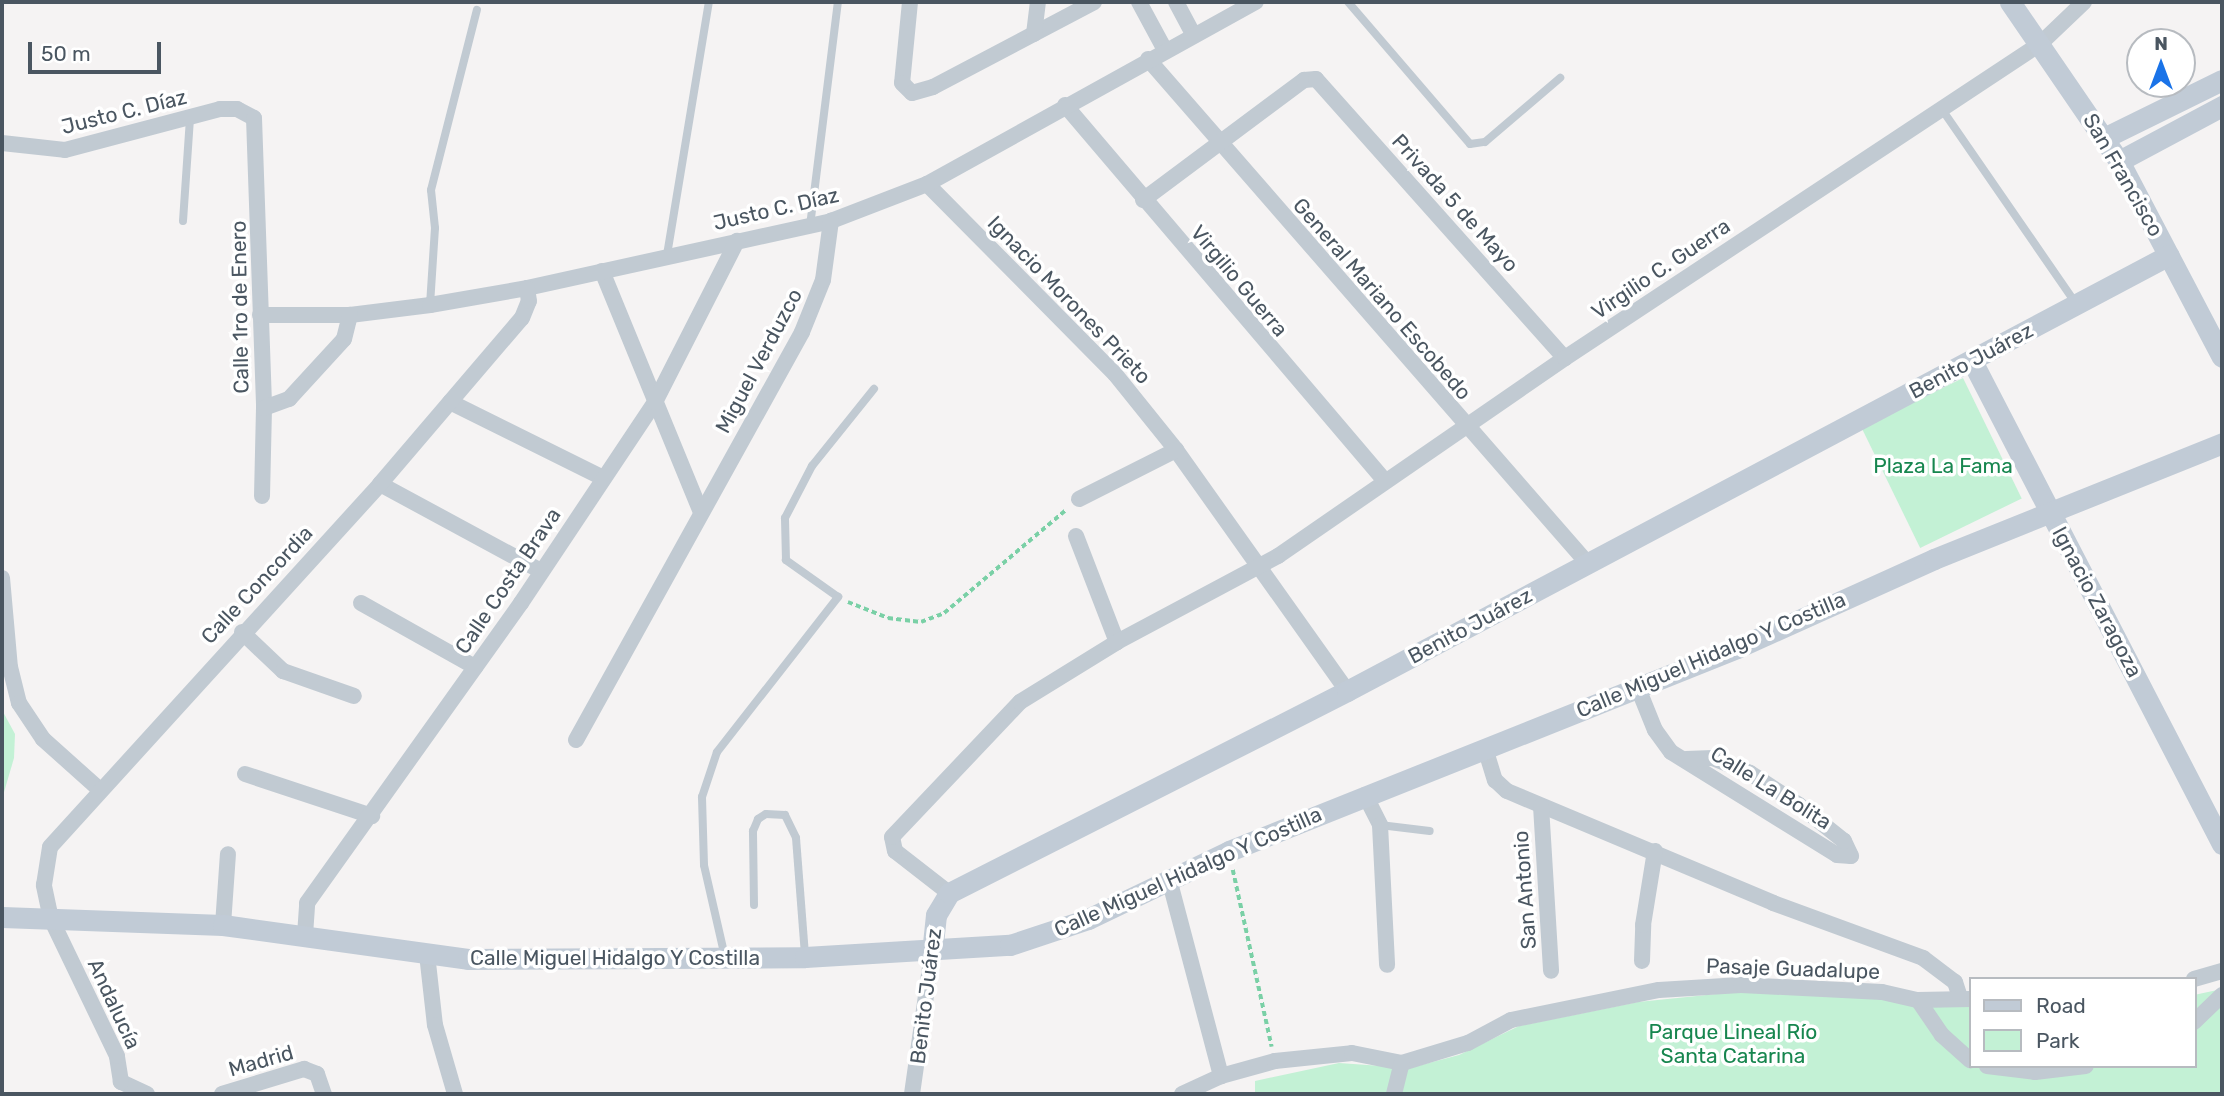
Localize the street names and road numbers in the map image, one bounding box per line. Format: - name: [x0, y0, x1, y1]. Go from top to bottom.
- street label: Justo C. Díaz: [59, 84, 189, 140]
- street label: San Francisco: [2078, 109, 2168, 241]
- street label: Privada 5 de Mayo: [1386, 129, 1524, 277]
- street label: Justo C. Díaz: [711, 182, 841, 236]
- street label: General Mariano Escobedo: [1288, 193, 1476, 405]
- street label: Ignacio Morones Prieto: [982, 211, 1156, 389]
- street label: Virgilio C. Guerra: [1587, 213, 1735, 325]
- street label: Calle 1ro de Enero: [226, 220, 254, 394]
- street label: Virgilio Guerra: [1185, 220, 1293, 342]
- street label: Miguel Verduzco: [710, 284, 808, 438]
- street label: Benito Juárez: [1905, 318, 2037, 404]
- street label: Calle Costa Brava: [450, 503, 566, 659]
- street label: Calle Concordia: [196, 521, 318, 649]
- street label: Ignacio Zaragoza: [2047, 522, 2147, 682]
- street label: Benito Juárez: [1404, 583, 1536, 669]
- street label: Calle Miguel Hidalgo Y Costilla: [1572, 587, 1850, 723]
- street label: Calle La Bolita: [1706, 741, 1836, 835]
- street label: Calle Miguel Hidalgo Y Costilla: [1050, 801, 1326, 943]
- street label: San Antonio: [1508, 830, 1542, 950]
- street label: Benito Juárez: [905, 927, 947, 1065]
- street label: Calle Miguel Hidalgo Y Costilla: [469, 945, 761, 971]
- street label: Pasaje Guadalupe: [1705, 953, 1881, 985]
- street label: Andalucía: [82, 955, 146, 1053]
- street label: Madrid: [226, 1040, 296, 1082]

